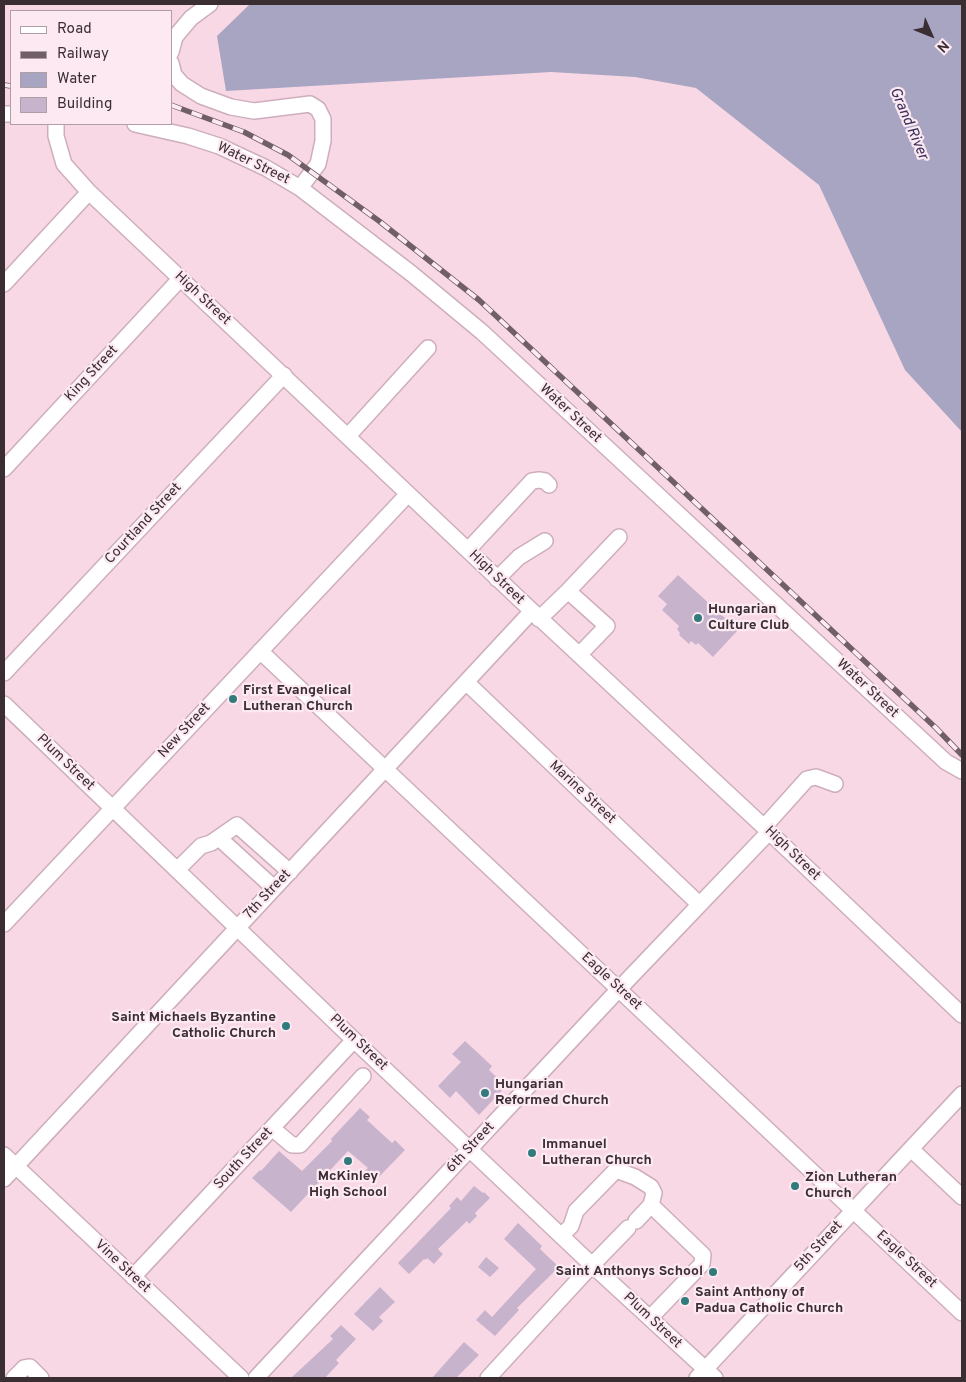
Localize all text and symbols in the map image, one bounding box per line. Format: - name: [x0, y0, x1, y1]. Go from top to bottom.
- legend: [10, 10, 172, 125]
- north arrow: [906, 10, 956, 60]
- text: Road: [57, 20, 92, 39]
- text: N: [933, 36, 952, 55]
- text: Railway: [57, 45, 109, 64]
- text: Water: [57, 70, 96, 89]
- water label: Grand River: [885, 85, 931, 163]
- text: Building: [57, 95, 112, 114]
- street label: Water Street: [214, 139, 292, 189]
- street label: High Street: [170, 269, 234, 329]
- street label: King Street: [62, 342, 122, 406]
- street label: Water Street: [536, 381, 604, 447]
- street label: Courtland Street: [102, 480, 186, 568]
- street label: High Street: [465, 547, 527, 609]
- place label: Hungarian Culture Club: [708, 602, 789, 634]
- marker: Hungarian Culture Club: [692, 612, 704, 624]
- street label: Water Street: [833, 656, 901, 722]
- place label: First Evangelical Lutheran Church: [243, 683, 353, 716]
- marker: First Evangelical Lutheran Church: [227, 693, 239, 705]
- street label: New Street: [155, 700, 215, 762]
- street label: Plum Street: [32, 731, 98, 795]
- street label: Marine Street: [545, 758, 619, 828]
- street label: High Street: [761, 823, 823, 885]
- street label: 7th Street: [241, 867, 295, 923]
- street label: Eagle Street: [577, 950, 645, 1014]
- place label: Saint Michaels Byzantine Catholic Church: [111, 1010, 276, 1042]
- street label: Plum Street: [325, 1011, 391, 1075]
- marker: Saint Michaels Byzantine Catholic Church: [280, 1020, 292, 1032]
- place label: Hungarian Reformed Church: [495, 1077, 609, 1110]
- marker: Hungarian Reformed Church: [479, 1087, 491, 1099]
- street label: 6th Street: [443, 1119, 499, 1177]
- street label: South Street: [211, 1125, 277, 1193]
- place label: Immanuel Lutheran Church: [542, 1137, 652, 1170]
- marker: Immanuel Lutheran Church: [526, 1147, 538, 1159]
- marker: McKinley High School: [342, 1155, 354, 1167]
- place label: McKinley High School: [309, 1169, 387, 1202]
- place label: Zion Lutheran Church: [805, 1170, 897, 1202]
- marker: Zion Lutheran Church: [789, 1180, 801, 1192]
- street label: 5th Street: [791, 1218, 847, 1276]
- street label: Eagle Street: [872, 1228, 940, 1292]
- street label: Vine Street: [91, 1237, 153, 1297]
- place label: Saint Anthonys School: [556, 1264, 703, 1280]
- marker: Saint Anthonys School: [707, 1266, 719, 1278]
- place label: Saint Anthony of Padua Catholic Church: [695, 1285, 843, 1318]
- street label: Plum Street: [619, 1290, 685, 1352]
- marker: Saint Anthony of Padua Catholic Church: [679, 1295, 691, 1307]

